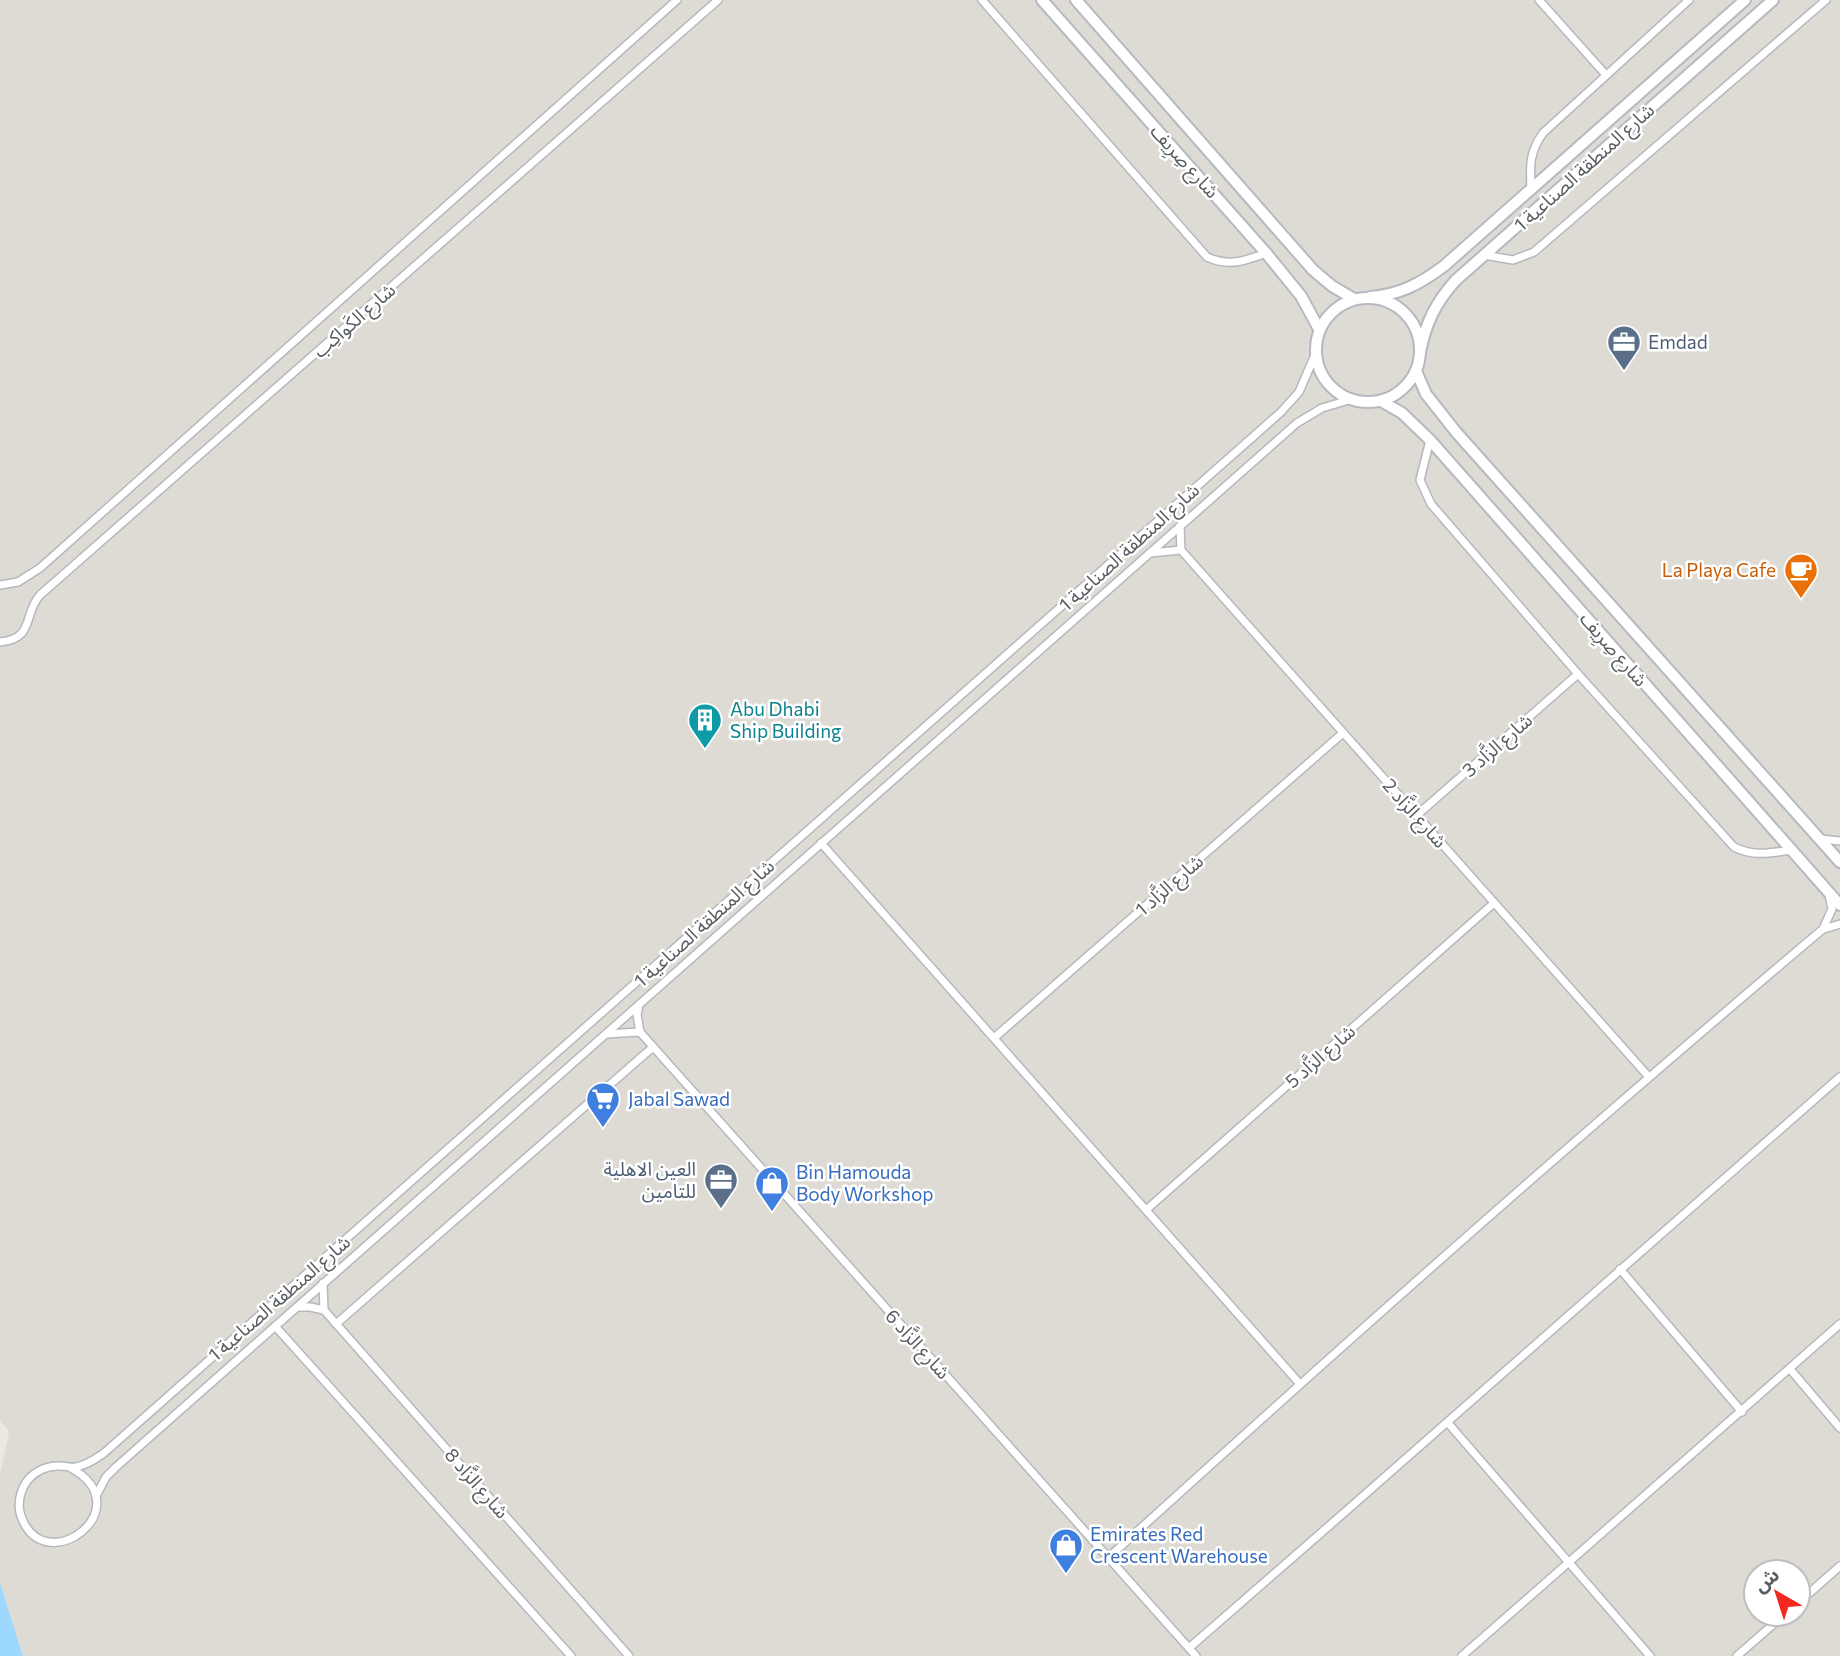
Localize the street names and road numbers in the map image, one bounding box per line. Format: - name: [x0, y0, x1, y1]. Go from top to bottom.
- street label: شارع المنطقة الصناعية 1: [1509, 98, 1660, 238]
- street label: شارع صِرِيف: [1143, 119, 1224, 205]
- street label: شارع الكَواكِب: [308, 278, 402, 364]
- street label: شارع المنطقة الصناعية 1: [1054, 478, 1205, 618]
- street label: شارع صِرِيف: [1573, 607, 1653, 693]
- street label: شارع الزَّاد 3: [1457, 708, 1538, 784]
- street label: شارع الزَّاد 2: [1376, 773, 1453, 854]
- street label: شارع الزَّاد 1: [1130, 848, 1209, 923]
- street label: شارع المنطقة الصناعية 1: [629, 854, 780, 994]
- street label: شارع الزَّاد 5: [1280, 1018, 1361, 1095]
- street label: شارع المنطقة الصناعية 1: [203, 1230, 356, 1368]
- street label: شارع الزَّاد 6: [879, 1304, 956, 1385]
- street label: شارع الزَّاد 8: [438, 1442, 515, 1525]

